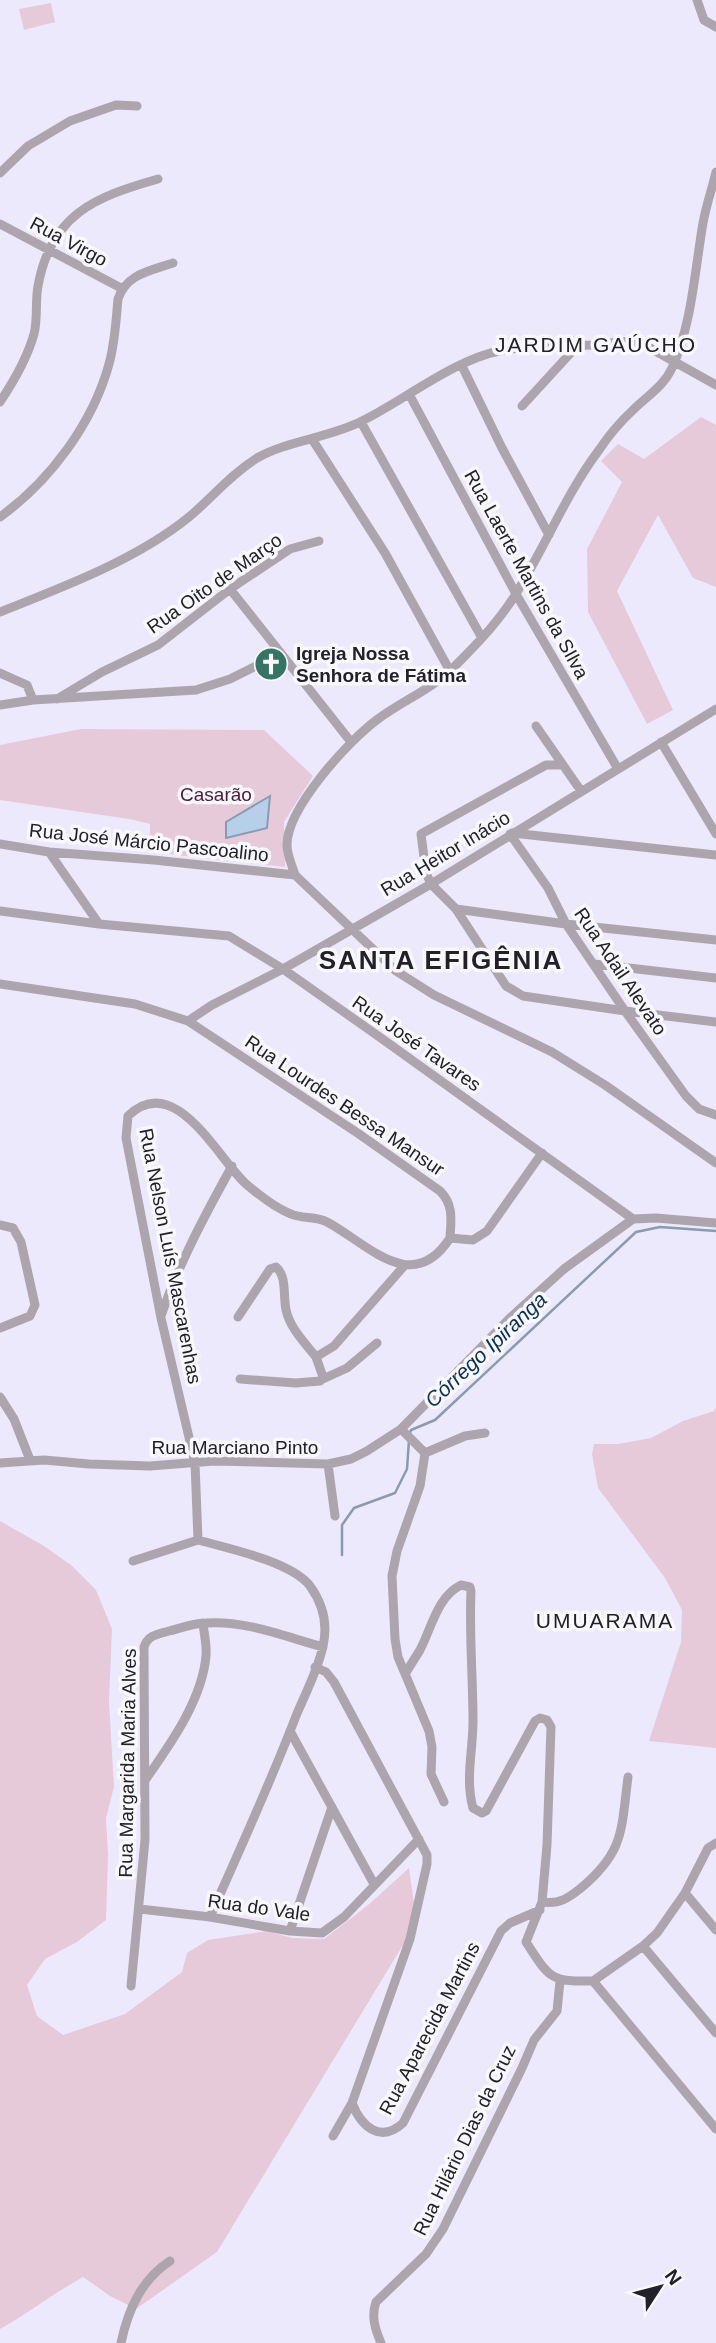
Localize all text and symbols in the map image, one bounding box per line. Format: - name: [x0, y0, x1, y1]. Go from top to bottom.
- street label: Rua Virgo: [27, 212, 111, 270]
- district label: JARDIM GAÚCHO: [495, 333, 697, 356]
- street label: Rua Laerte Martins da SIlva: [460, 466, 593, 683]
- street label: Rua Oito de Março: [143, 529, 286, 638]
- place label: Igreja Nossa Senhora de Fátima: [296, 643, 466, 686]
- church icon: Igreja Nossa Senhora de Fátima: [252, 645, 290, 683]
- park label: Casarão: [180, 784, 252, 805]
- street label: Rua Heitor Inácio: [377, 807, 514, 900]
- street label: Rua José Márcio Pascoalino: [28, 819, 270, 866]
- street label: Rua Adail Alevato: [570, 904, 671, 1039]
- district label: SANTA EFIGÊNIA: [319, 945, 563, 975]
- street label: Rua José Tavares: [349, 991, 485, 1096]
- street label: Rua Lourdes Bessa Mansur: [241, 1031, 449, 1180]
- street label: Rua Nelson Luís Mascarenhas: [135, 1127, 206, 1386]
- water label: Córrego Ipiranga: [420, 1287, 551, 1412]
- street label: Rua Marciano Pinto: [152, 1437, 318, 1458]
- district label: UMUARAMA: [536, 1609, 674, 1632]
- street label: Rua Margarida Maria Alves: [115, 1648, 140, 1878]
- street label: Rua do Vale: [206, 1890, 311, 1925]
- street label: Rua Aparecida Martins: [375, 1938, 484, 2118]
- street label: Rua Hilário Dias da Cruz: [409, 2042, 520, 2239]
- north arrow: [625, 2252, 695, 2322]
- text: N: [661, 2266, 686, 2289]

